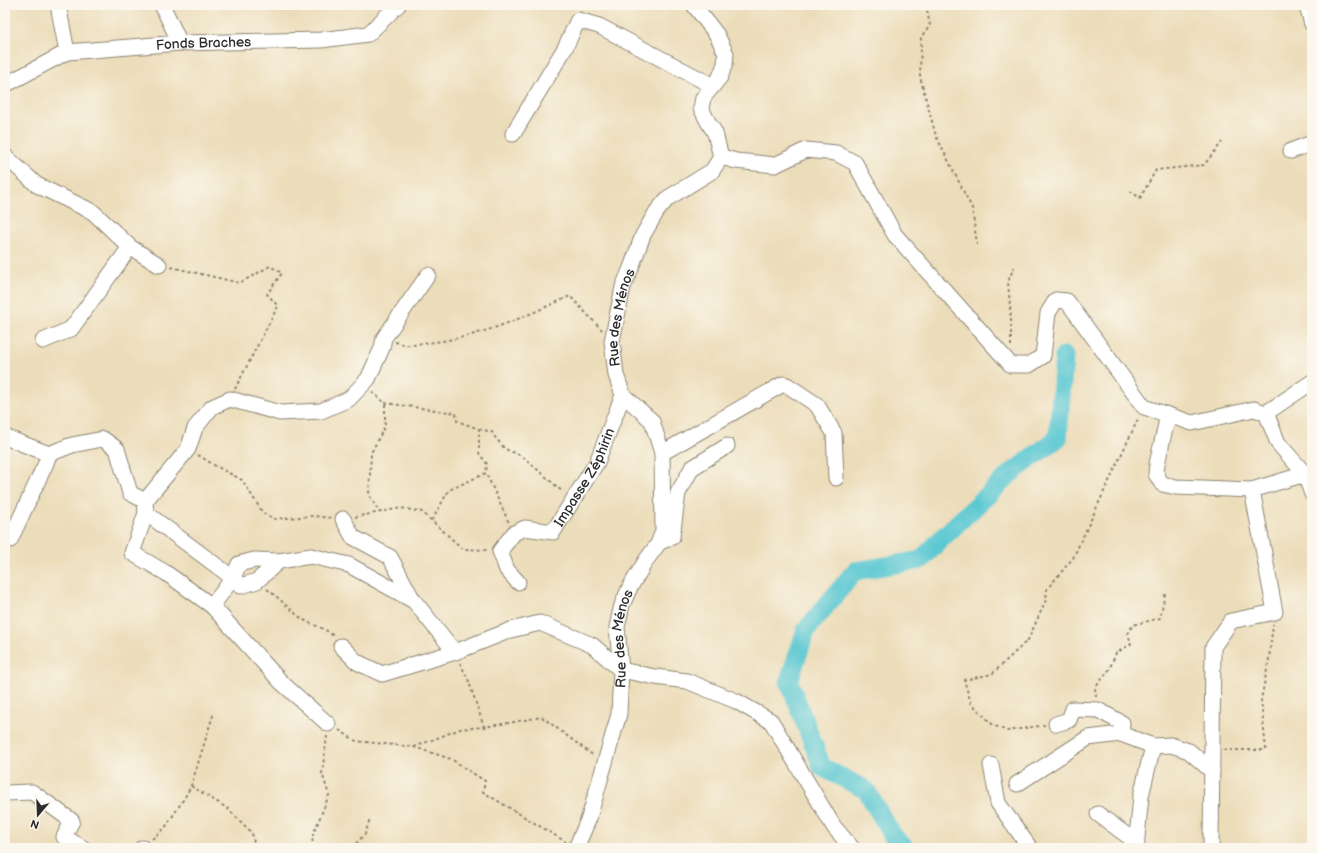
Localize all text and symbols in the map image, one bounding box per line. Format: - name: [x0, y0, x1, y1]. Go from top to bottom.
- street label: Fonds Braches: [155, 33, 251, 53]
- street label: Rue des Ménos: [604, 266, 638, 368]
- street label: Impasse Zéphirin: [550, 425, 618, 530]
- street label: Rue des Ménos: [608, 586, 636, 688]
- north arrow: [18, 795, 58, 835]
- text: N: [29, 816, 41, 831]

